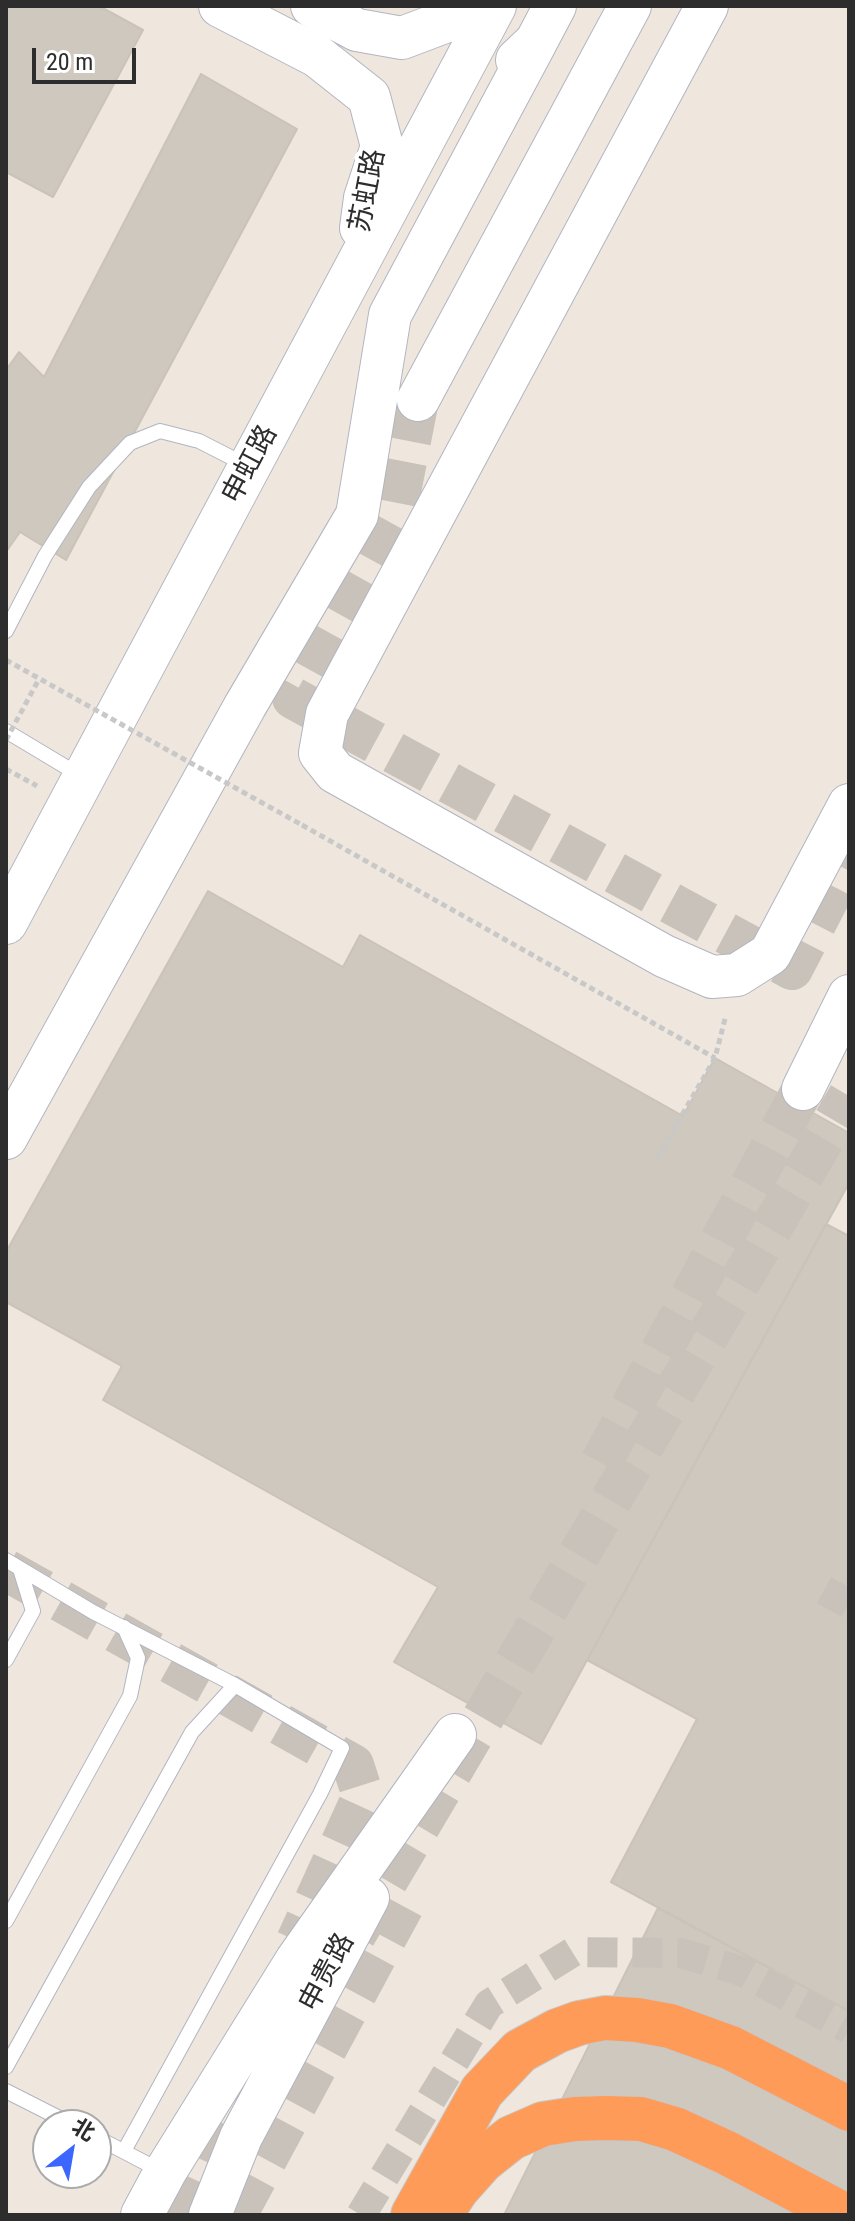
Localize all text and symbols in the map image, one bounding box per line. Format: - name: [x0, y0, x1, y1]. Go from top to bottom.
- scale bar: [36, 32, 140, 82]
- text: 20 m: [46, 48, 93, 76]
- street label: 苏虹路: [344, 147, 394, 235]
- street label: 申虹路: [216, 420, 286, 510]
- street label: 申贵路: [293, 1928, 363, 2018]
- north arrow: [32, 2109, 112, 2189]
- text: 北: [68, 2113, 99, 2146]

